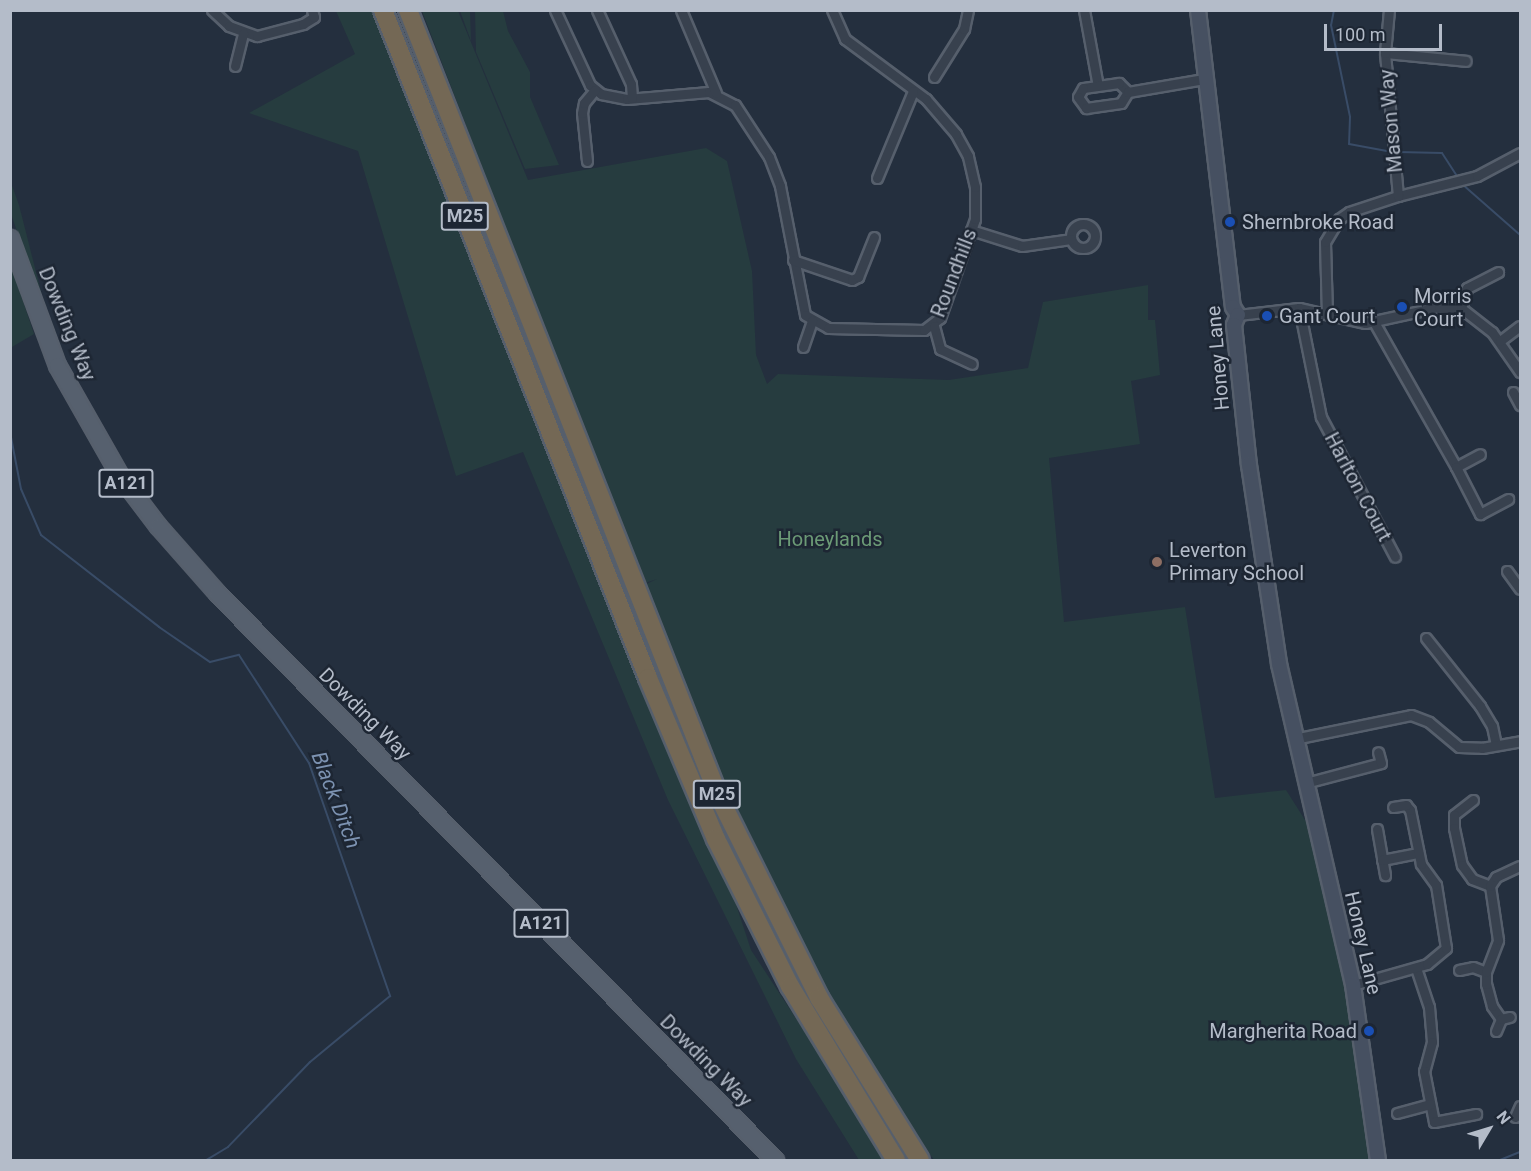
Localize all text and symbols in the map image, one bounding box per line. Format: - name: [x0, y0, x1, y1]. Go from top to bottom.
- scale bar: [1327, 12, 1446, 50]
- text: 100 m: [1335, 24, 1386, 45]
- street label: Mason Way: [1375, 68, 1407, 174]
- road number: M25: [440, 201, 490, 231]
- place label: Shernbroke Road: [1242, 210, 1394, 234]
- marker: Shernbroke Road: [1223, 215, 1237, 229]
- street label: Roundhills: [926, 225, 982, 321]
- street label: Dowding Way: [33, 264, 101, 384]
- place label: Morris Court: [1414, 284, 1472, 331]
- marker: Morris Court: [1395, 300, 1409, 314]
- place label: Gant Court: [1279, 304, 1375, 328]
- street label: Honey Lane: [1201, 305, 1235, 411]
- marker: Gant Court: [1260, 309, 1274, 323]
- street label: Harlton Court: [1319, 428, 1397, 546]
- road number: A121: [98, 468, 154, 498]
- park label: Honeylands: [777, 527, 883, 551]
- place label: Leverton Primary School: [1169, 538, 1304, 585]
- marker: Leverton Primary School: [1150, 555, 1164, 569]
- street label: Dowding Way: [314, 663, 416, 765]
- water label: Black Ditch: [306, 748, 366, 852]
- road number: M25: [692, 779, 742, 809]
- street label: Honey Lane: [1340, 889, 1386, 997]
- road number: A121: [512, 908, 570, 938]
- street label: Dowding Way: [655, 1010, 757, 1112]
- place label: Margherita Road: [1209, 1019, 1357, 1043]
- marker: Margherita Road: [1362, 1024, 1376, 1038]
- north arrow: [1459, 1099, 1519, 1159]
- text: N: [1493, 1107, 1515, 1128]

